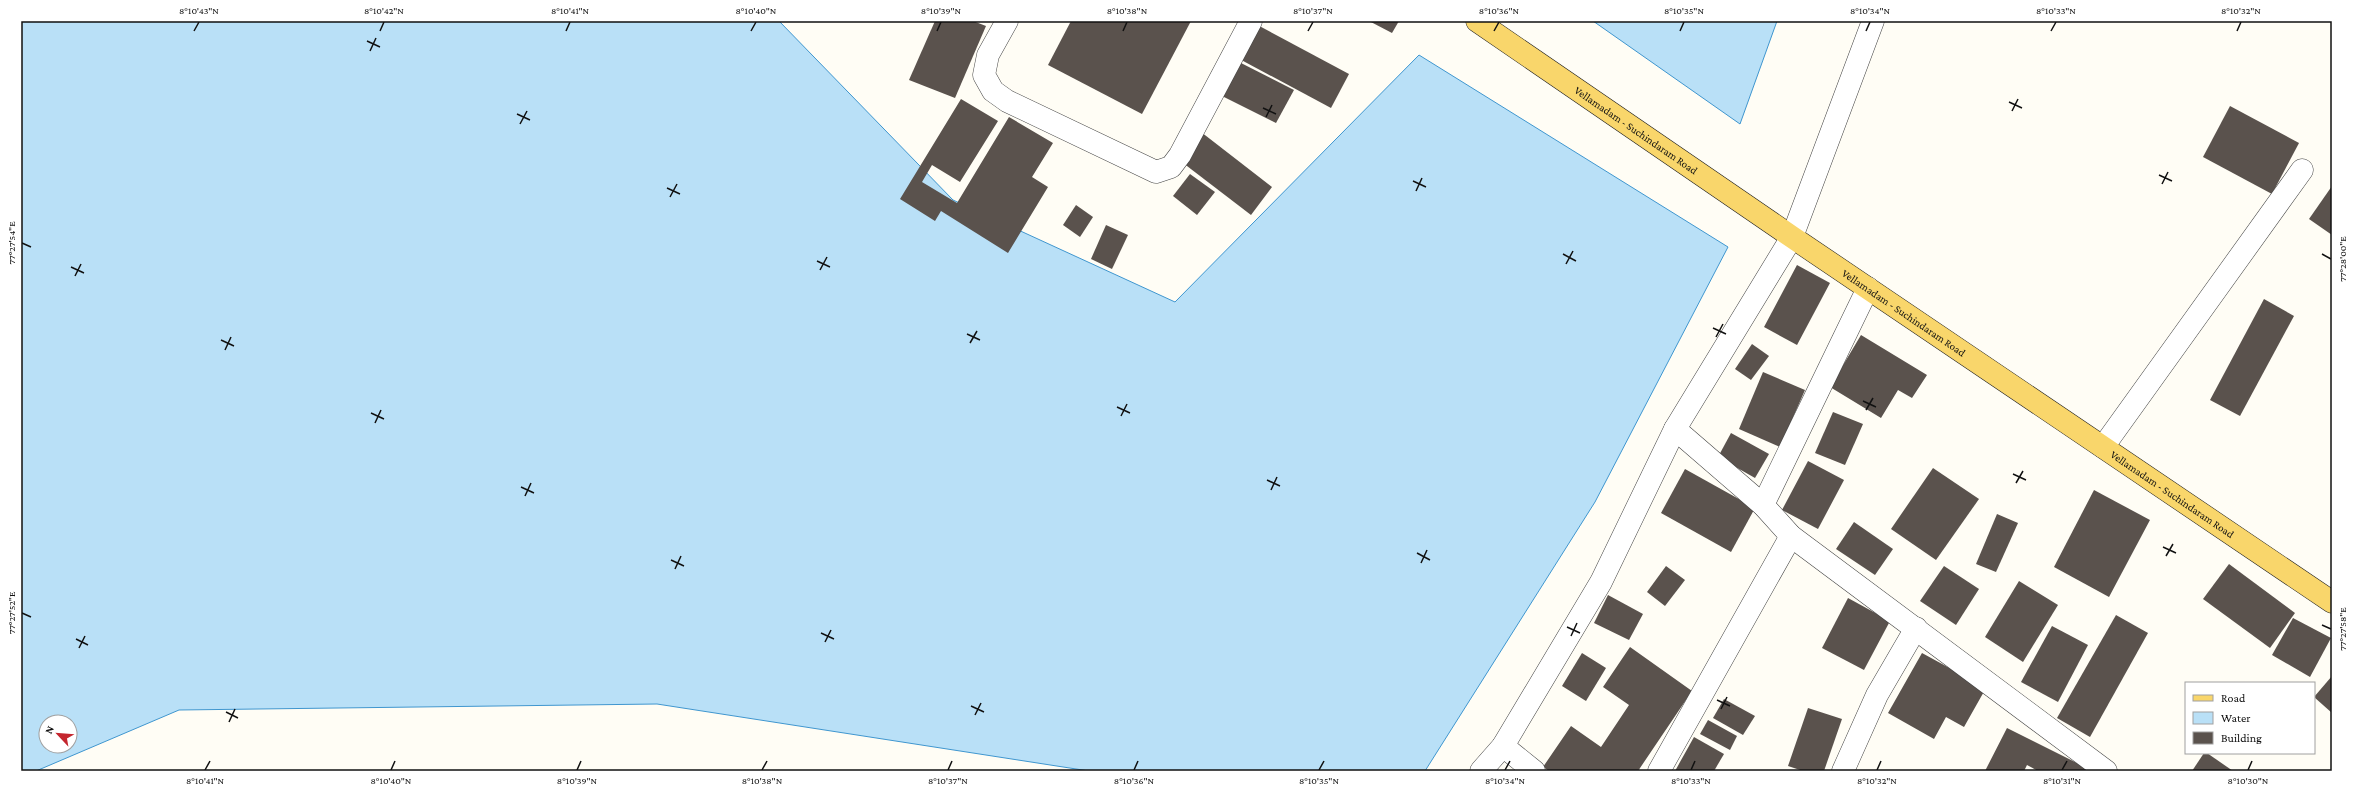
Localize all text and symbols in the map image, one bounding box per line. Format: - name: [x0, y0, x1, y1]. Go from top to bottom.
- text: 8°10'43"N: [179, 5, 219, 16]
- text: 8°10'42"N: [364, 5, 404, 16]
- text: 8°10'41"N: [551, 5, 590, 16]
- text: 8°10'40"N: [736, 5, 777, 16]
- text: 8°10'39"N: [921, 5, 962, 16]
- text: 8°10'38"N: [1107, 5, 1148, 16]
- text: 8°10'37"N: [1293, 5, 1333, 16]
- text: 8°10'36"N: [1479, 5, 1520, 16]
- text: 8°10'35"N: [1664, 5, 1704, 16]
- text: 8°10'34"N: [1850, 5, 1890, 16]
- text: 8°10'33"N: [2036, 5, 2076, 16]
- text: 8°10'32"N: [2221, 5, 2261, 16]
- street label: Vellamadam - Suchindaram Road: [1572, 84, 1700, 177]
- text: 77°27'54"E: [6, 221, 17, 265]
- text: 77°28'00"E: [2337, 236, 2348, 282]
- street label: Vellamadam - Suchindaram Road: [1840, 267, 1968, 359]
- street label: Vellamadam - Suchindaram Road: [2108, 448, 2237, 540]
- text: 77°27'52"E: [6, 591, 17, 634]
- text: 77°27'58"E: [2337, 607, 2348, 651]
- legend: [2185, 682, 2315, 754]
- text: Road: [2221, 691, 2246, 705]
- text: Water: [2221, 711, 2251, 725]
- north arrow: [38, 714, 78, 754]
- text: N: [42, 723, 56, 736]
- text: Building: [2221, 731, 2262, 745]
- text: 8°10'41"N: [186, 775, 225, 786]
- text: 8°10'40"N: [371, 775, 412, 786]
- text: 8°10'39"N: [557, 775, 598, 786]
- text: 8°10'38"N: [742, 775, 783, 786]
- text: 8°10'37"N: [928, 775, 968, 786]
- text: 8°10'36"N: [1114, 775, 1155, 786]
- text: 8°10'35"N: [1299, 775, 1339, 786]
- text: 8°10'34"N: [1485, 775, 1525, 786]
- text: 8°10'33"N: [1671, 775, 1711, 786]
- text: 8°10'32"N: [1857, 775, 1897, 786]
- text: 8°10'31"N: [2043, 775, 2081, 786]
- text: 8°10'30"N: [2228, 775, 2269, 786]

